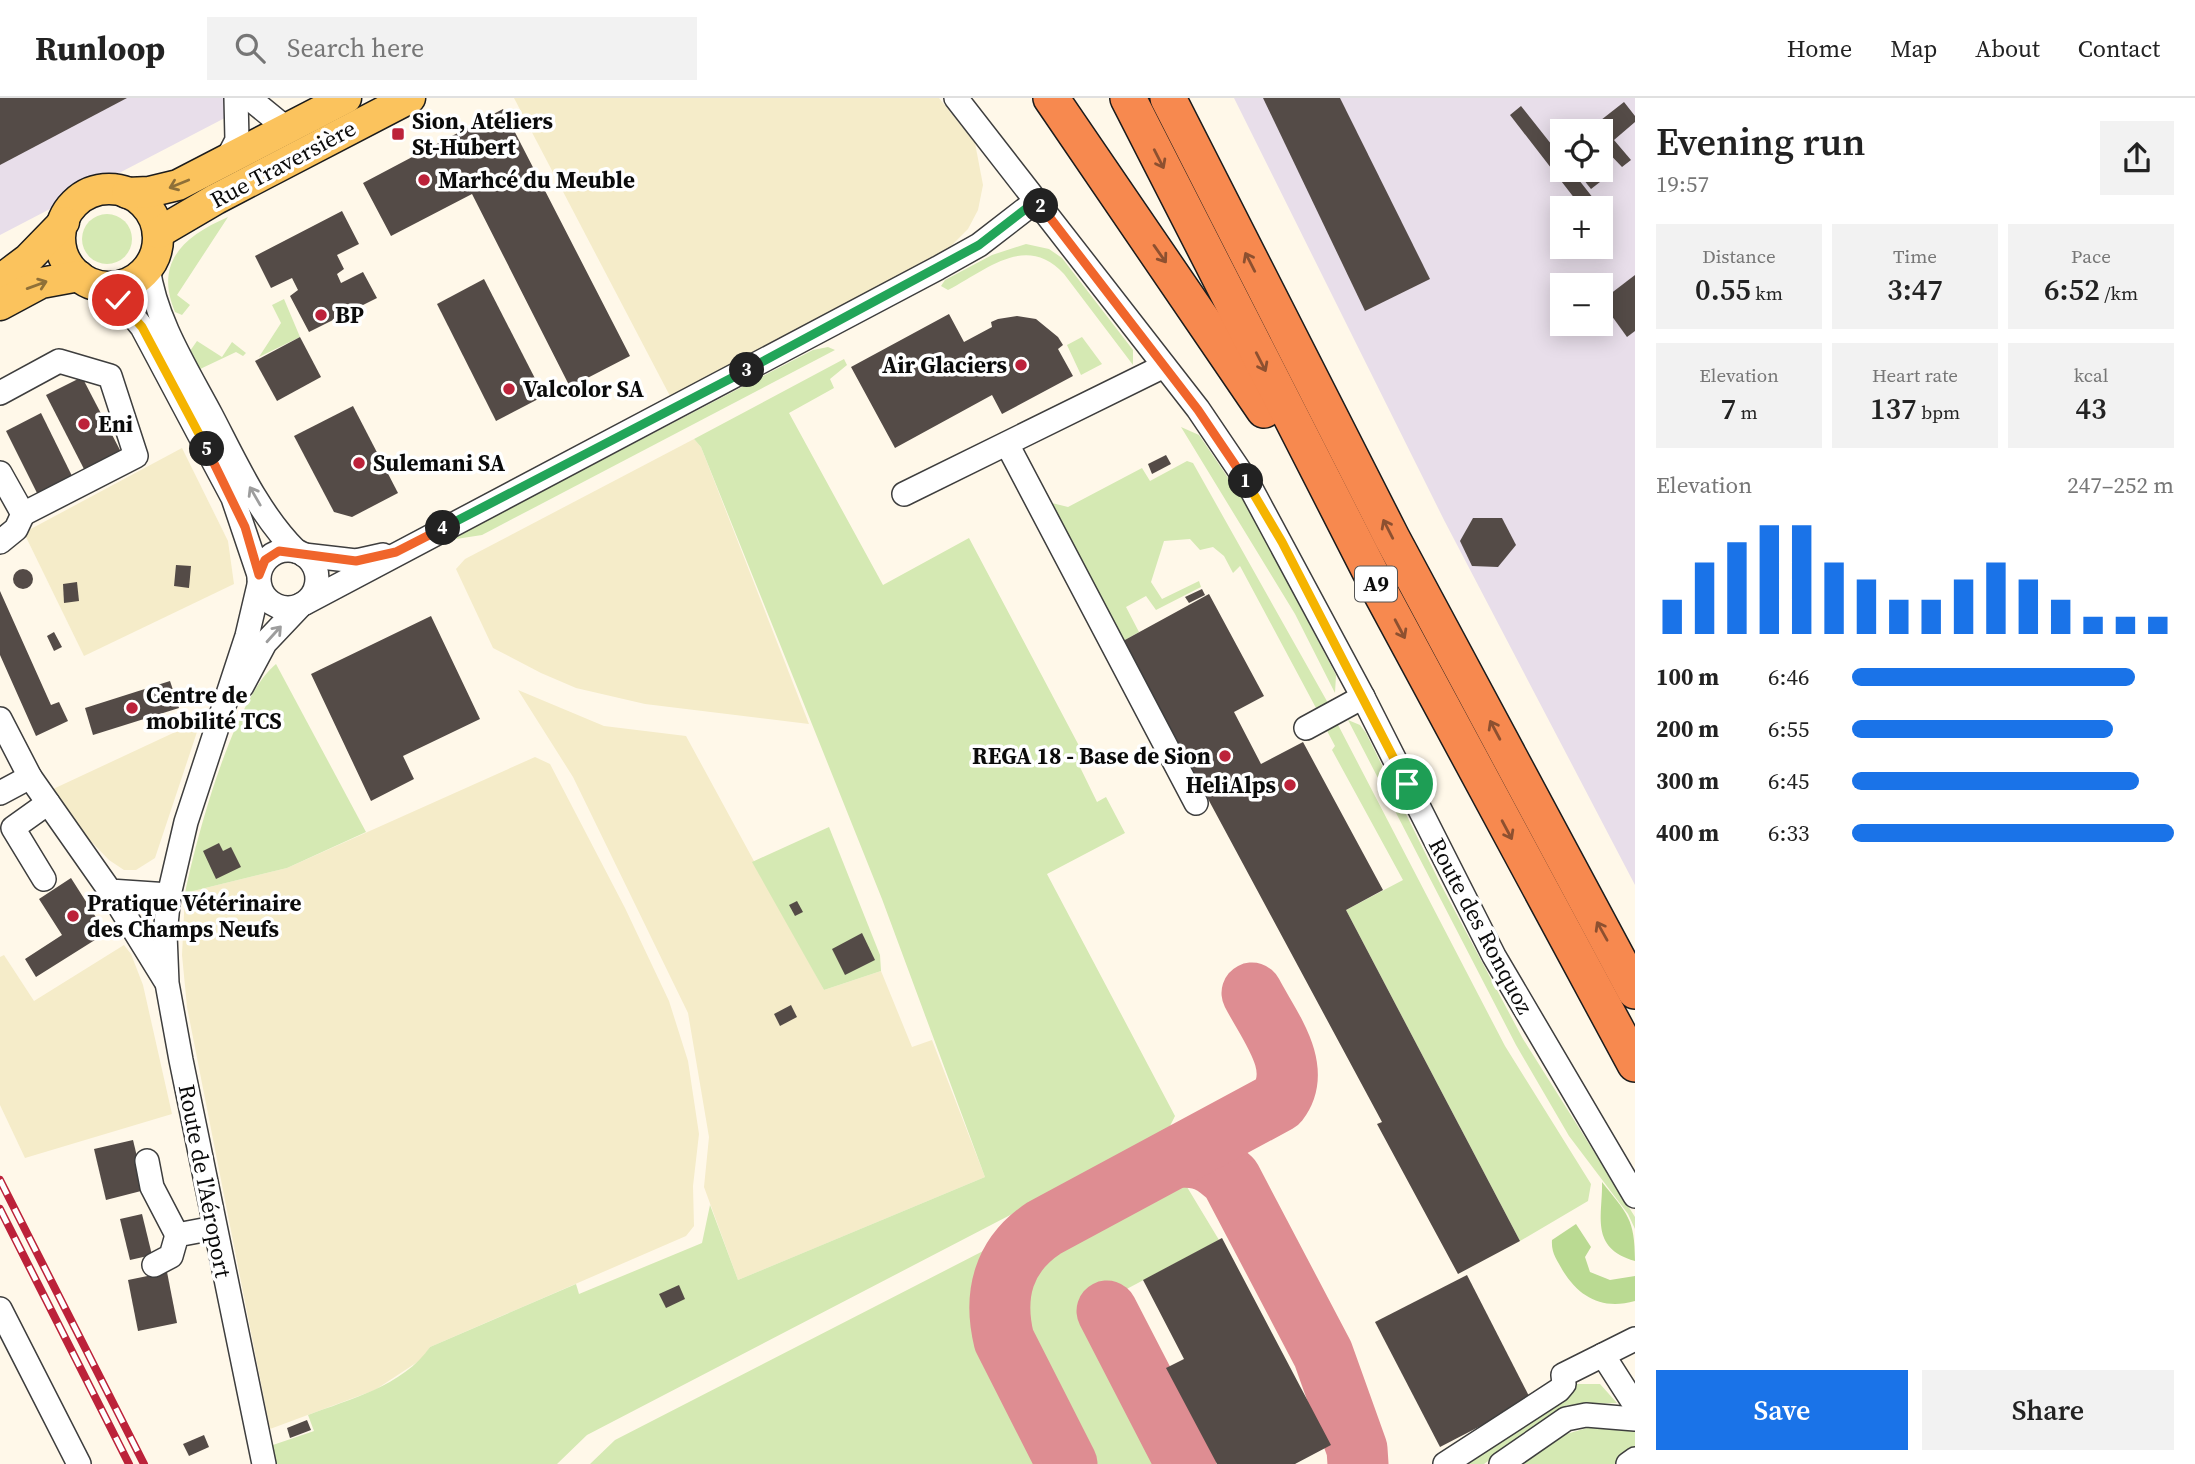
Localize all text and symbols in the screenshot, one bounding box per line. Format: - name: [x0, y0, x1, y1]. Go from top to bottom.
- search box: [207, 17, 697, 80]
- text: Runloop: [35, 26, 165, 71]
- icon: search: [231, 29, 269, 67]
- text: Search here: [287, 30, 424, 66]
- text: Home: [1787, 32, 1852, 65]
- text: Map: [1890, 32, 1937, 65]
- text: About: [1975, 32, 2040, 65]
- text: Contact: [2078, 32, 2160, 65]
- place label: Sion, Ateliers St-Hubert: [412, 105, 553, 163]
- street label: Rue Traversière: [205, 112, 361, 216]
- text: Evening run: [1656, 116, 1865, 168]
- map controls: [1550, 119, 1613, 336]
- button: locate: [1550, 119, 1613, 182]
- button: share: [2100, 121, 2174, 195]
- marker: Sion, Ateliers St-Hubert: [390, 126, 406, 142]
- one-way arrow: [1152, 148, 1166, 169]
- place label: Marhcé du Meuble: [438, 164, 635, 196]
- text: 19:57: [1656, 168, 1709, 200]
- marker: Marhcé du Meuble: [416, 172, 432, 188]
- one-way arrow: [168, 178, 190, 191]
- pin: 2: [1024, 188, 1058, 224]
- text: 2: [1035, 192, 1046, 218]
- button: +: [1550, 196, 1613, 259]
- text: Distance: [1702, 243, 1776, 269]
- text: Time: [1893, 243, 1937, 269]
- text: Pace: [2071, 243, 2111, 269]
- one-way arrow: [1153, 244, 1167, 263]
- one-way arrow: [1243, 252, 1257, 273]
- text: 0.55: [1695, 269, 1751, 310]
- text: 3:47: [1887, 269, 1943, 310]
- text: 6:52: [2044, 269, 2100, 310]
- pin: [88, 270, 148, 330]
- button: −: [1550, 273, 1613, 336]
- one-way arrow: [26, 278, 48, 290]
- text: km: [1751, 280, 1783, 306]
- text: /km: [2100, 280, 2138, 306]
- icon: check: [99, 281, 137, 319]
- place label: BP: [335, 299, 364, 331]
- marker: BP: [313, 307, 329, 323]
- place label: Air Glaciers: [882, 349, 1007, 381]
- one-way arrow: [1255, 351, 1269, 372]
- pin: 3: [730, 352, 764, 388]
- text: 3: [741, 356, 752, 382]
- marker: Air Glaciers: [1013, 357, 1029, 373]
- text: Elevation: [1699, 362, 1779, 388]
- text: Heart rate: [1872, 362, 1958, 388]
- text: kcal: [2074, 362, 2108, 388]
- place label: Valcolor SA: [523, 373, 644, 405]
- marker: Valcolor SA: [501, 381, 517, 397]
- text: 7: [1720, 388, 1736, 429]
- text: 137: [1870, 388, 1917, 429]
- text: 43: [2075, 388, 2107, 429]
- text: m: [1736, 399, 1758, 425]
- text: bpm: [1917, 399, 1960, 425]
- place label: Eni: [98, 408, 133, 440]
- marker: Eni: [76, 416, 92, 432]
- pin: 5: [190, 432, 224, 466]
- text: 5: [201, 435, 212, 461]
- place label: Sulemani SA: [373, 447, 506, 479]
- marker: Sulemani SA: [351, 455, 367, 471]
- pin: 1: [1228, 464, 1264, 498]
- text: 1: [1240, 467, 1251, 493]
- text: Elevation: [1656, 469, 1752, 501]
- text: 247–252 m: [2067, 469, 2174, 501]
- one-way arrow: [248, 487, 262, 507]
- pin: 4: [426, 510, 460, 546]
- text: 4: [437, 514, 448, 540]
- one-way arrow: [1380, 520, 1394, 540]
- road number: A9: [1355, 566, 1397, 602]
- one-way arrow: [1394, 618, 1408, 639]
- one-way arrow: [266, 625, 282, 643]
- text: 100 m: [1656, 661, 1719, 693]
- text: 6:46: [1768, 661, 1809, 693]
- place label: Centre de mobilité TCS: [146, 679, 282, 737]
- marker: Centre de mobilité TCS: [124, 700, 140, 716]
- text: 200 m: [1656, 713, 1719, 745]
- text: 6:55: [1768, 713, 1809, 745]
- one-way arrow: [1487, 721, 1501, 741]
- place label: REGA 18 - Base de Sion: [972, 740, 1211, 772]
- marker: REGA 18 - Base de Sion: [1217, 748, 1233, 764]
- pin: [1377, 754, 1437, 814]
- icon: arrive: [1388, 765, 1426, 803]
- text: 300 m: [1656, 765, 1719, 797]
- text: 6:45: [1768, 765, 1809, 797]
- place label: HeliAlps: [1186, 769, 1276, 801]
- marker: HeliAlps: [1282, 777, 1298, 793]
- text: 400 m: [1656, 817, 1719, 849]
- text: 6:33: [1768, 817, 1809, 849]
- one-way arrow: [1501, 819, 1515, 839]
- street label: Route des Ronquoz: [1421, 832, 1541, 1020]
- place label: Pratique Vétérinaire des Champs Neufs: [87, 887, 302, 945]
- marker: Pratique Vétérinaire des Champs Neufs: [65, 908, 81, 924]
- one-way arrow: [1595, 921, 1609, 941]
- street label: Route de l'Aéroport: [171, 1082, 240, 1281]
- button: Save: [1656, 1370, 1908, 1450]
- button: Share: [1922, 1370, 2174, 1450]

